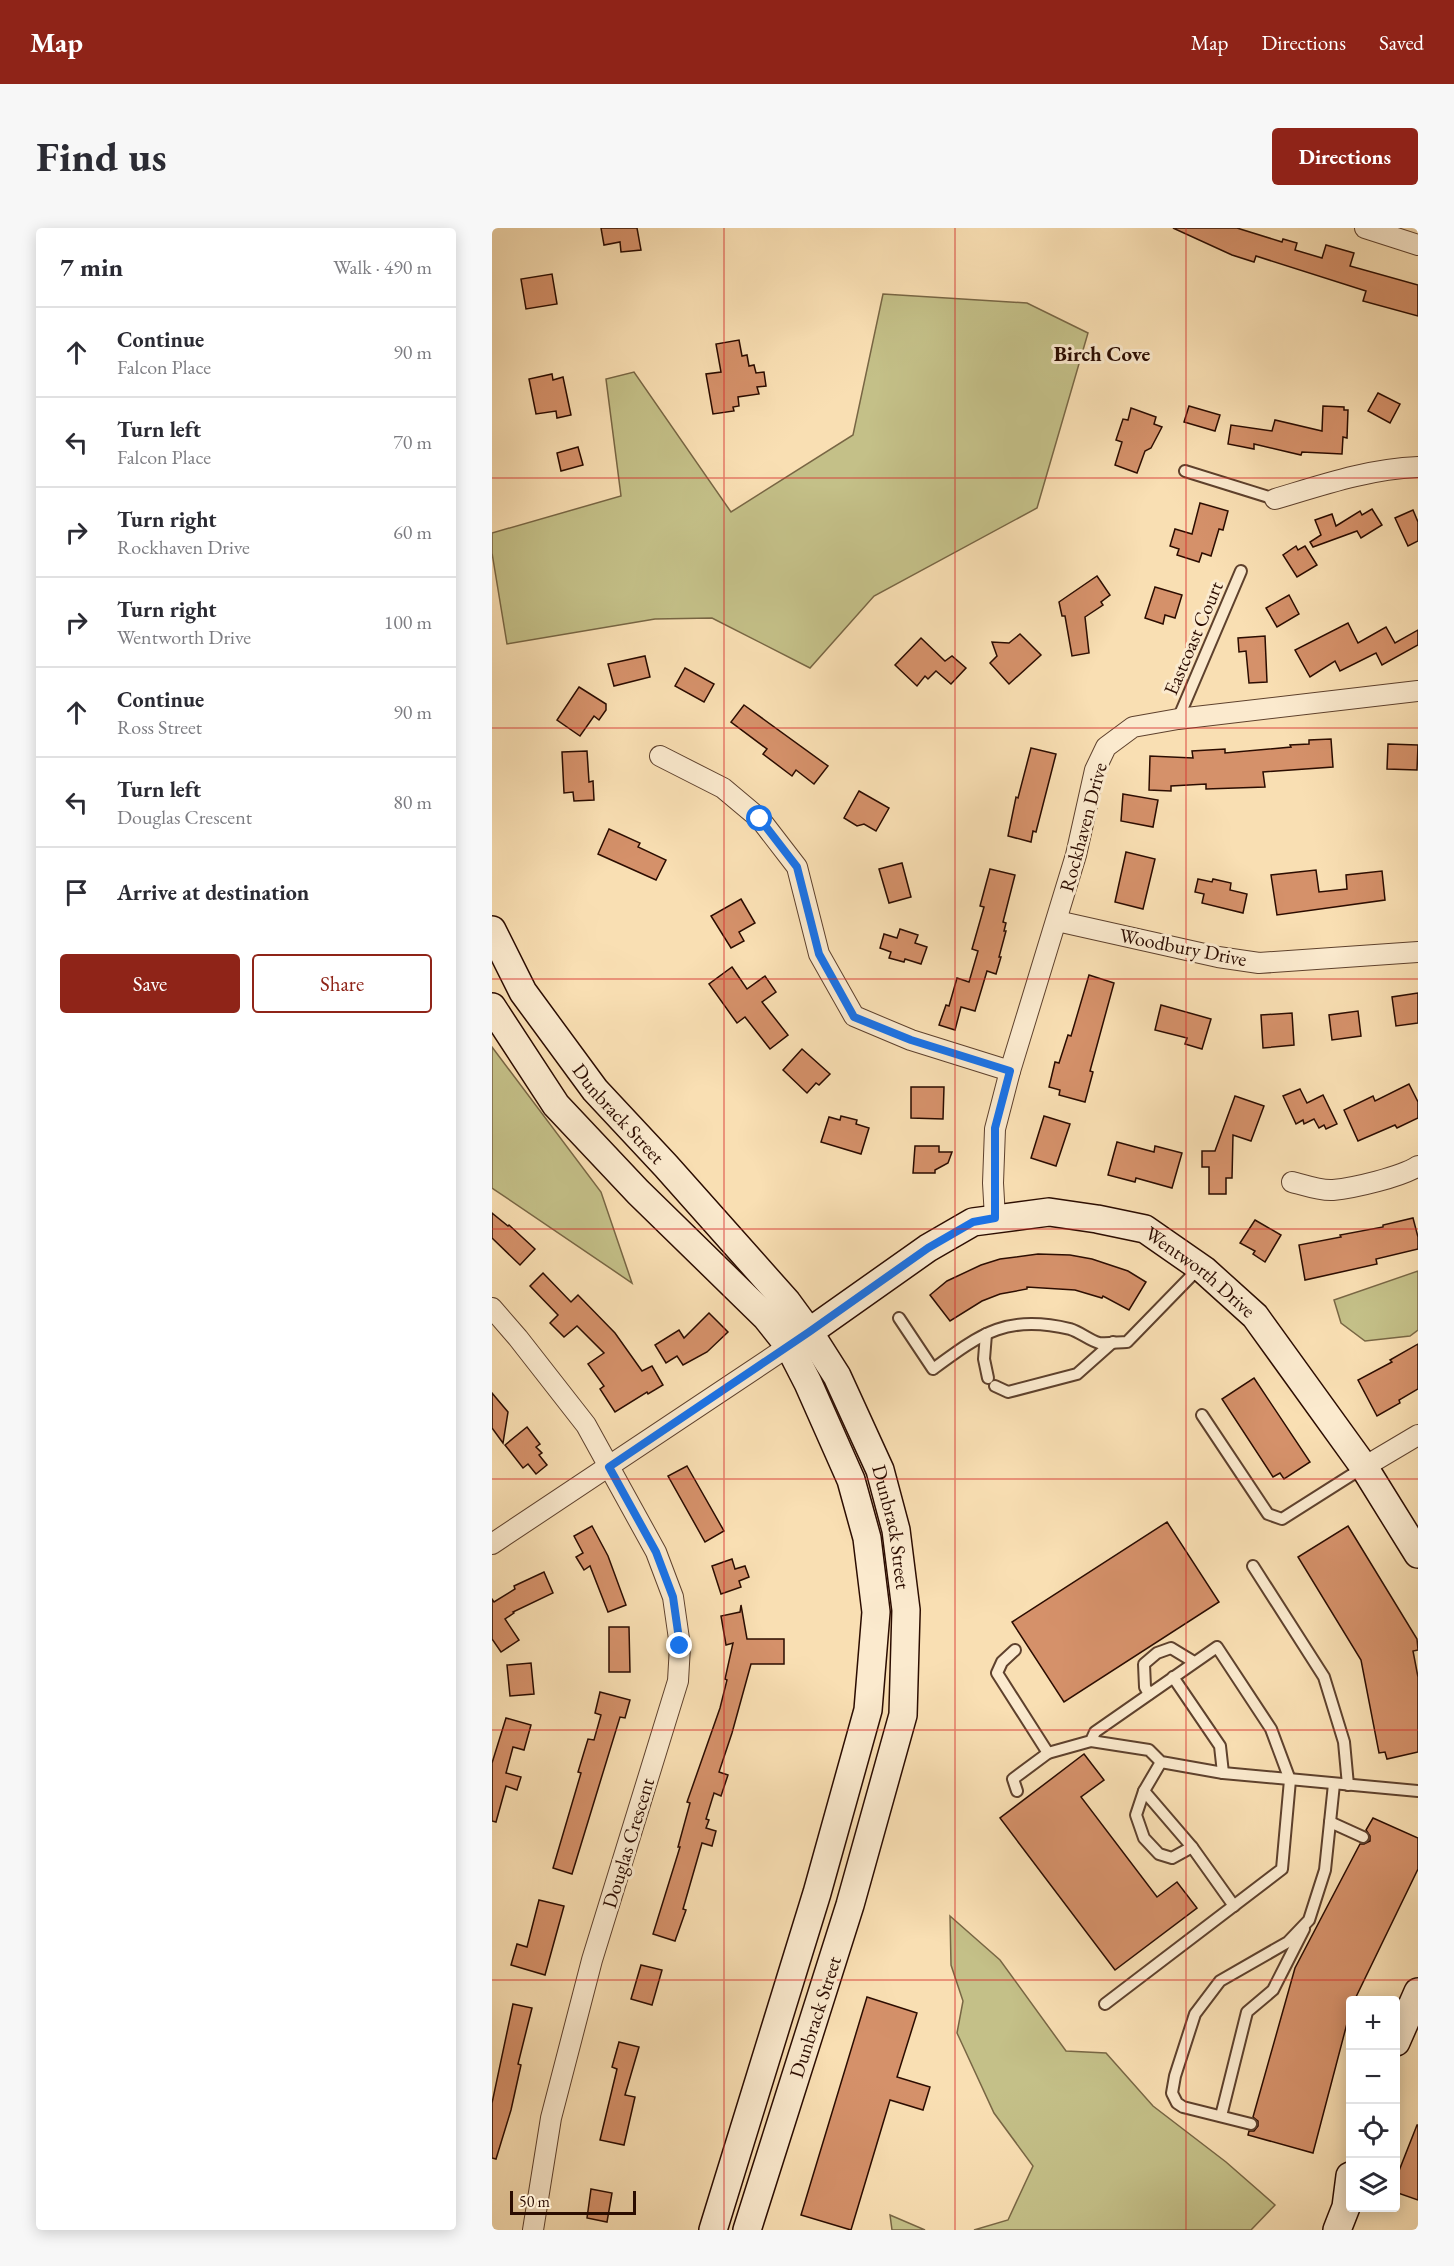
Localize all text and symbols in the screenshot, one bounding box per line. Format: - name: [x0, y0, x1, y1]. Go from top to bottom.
- text: Map: [30, 24, 83, 60]
- text: Map: [1191, 29, 1228, 56]
- text: Directions: [1261, 29, 1346, 56]
- text: Saved: [1379, 29, 1424, 56]
- button: Directions: [1272, 128, 1418, 185]
- text: Find us: [36, 129, 167, 184]
- text: 7 min: [60, 250, 123, 284]
- text: Walk · 490 m: [333, 254, 432, 280]
- text: Continue: [117, 325, 204, 354]
- icon: ahead: [60, 336, 93, 369]
- text: 90 m: [393, 339, 432, 365]
- district label: Birch Cove: [1054, 340, 1151, 367]
- text: Falcon Place: [117, 354, 211, 380]
- text: Turn left: [117, 415, 201, 444]
- icon: left: [60, 426, 93, 459]
- text: 70 m: [393, 429, 432, 455]
- text: Falcon Place: [117, 444, 211, 470]
- text: Turn right: [117, 505, 216, 534]
- icon: right: [60, 516, 93, 549]
- text: 60 m: [393, 519, 432, 545]
- text: Rockhaven Drive: [117, 534, 250, 560]
- street label: Eastcoast Court: [1157, 577, 1229, 699]
- text: Turn right: [117, 595, 216, 624]
- icon: right: [60, 606, 93, 639]
- text: 100 m: [384, 609, 432, 635]
- text: Wentworth Drive: [117, 624, 251, 650]
- text: Continue: [117, 685, 204, 714]
- icon: ahead: [60, 696, 93, 729]
- text: 90 m: [393, 699, 432, 725]
- text: Ross Street: [117, 714, 202, 740]
- street label: Rockhaven Drive: [1053, 759, 1113, 895]
- text: Turn left: [117, 775, 201, 804]
- icon: left: [60, 786, 93, 819]
- text: 80 m: [393, 789, 432, 815]
- text: Douglas Crescent: [117, 804, 252, 830]
- route start: [746, 805, 772, 831]
- icon: arrive: [60, 876, 93, 909]
- text: Arrive at destination: [117, 878, 309, 907]
- street label: Woodbury Drive: [1117, 922, 1249, 972]
- button: Save: [60, 954, 240, 1013]
- button: Share: [252, 954, 432, 1013]
- street label: Dunbrack Street: [567, 1058, 671, 1170]
- street label: Wentworth Drive: [1140, 1220, 1261, 1323]
- street label: Dunbrack Street: [866, 1462, 916, 1591]
- route end: [666, 1632, 692, 1658]
- street label: Douglas Crescent: [596, 1774, 660, 1911]
- street label: Dunbrack Street: [783, 1952, 847, 2081]
- map controls: [1346, 1996, 1400, 2212]
- button: +: [1346, 1996, 1400, 2050]
- button: −: [1346, 2050, 1400, 2104]
- button: locate: [1346, 2104, 1400, 2158]
- button: layers: [1346, 2158, 1400, 2212]
- scale bar: [510, 2188, 636, 2216]
- text: 50 m: [519, 2191, 550, 2212]

